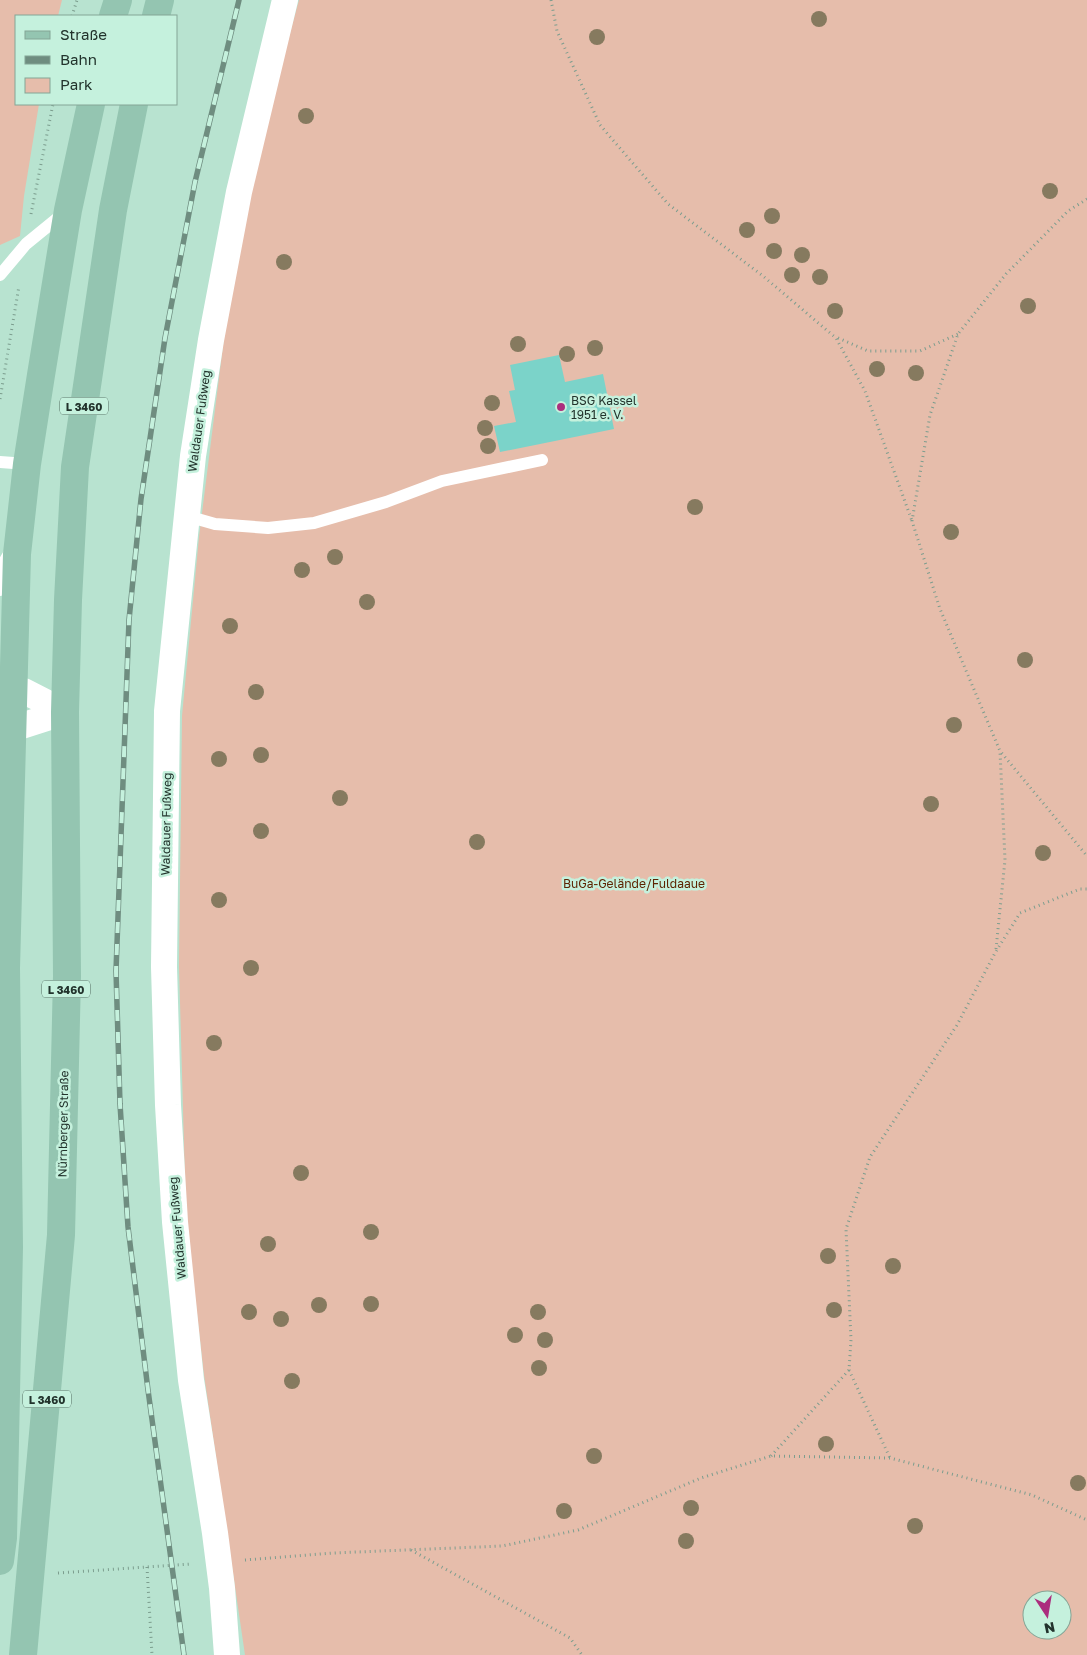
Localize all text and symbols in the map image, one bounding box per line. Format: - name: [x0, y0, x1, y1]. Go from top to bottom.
- legend: [15, 15, 178, 105]
- text: Straße: [60, 25, 107, 43]
- text: Bahn: [60, 50, 97, 68]
- text: Park: [60, 75, 93, 93]
- street label: Waldauer Fußweg: [184, 369, 214, 473]
- place label: BSG Kassel 1951 e. V.: [571, 393, 637, 422]
- road number: L 3460: [60, 398, 108, 414]
- marker: BSG Kassel 1951 e. V.: [555, 401, 567, 413]
- street label: Waldauer Fußweg: [158, 772, 174, 876]
- park label: BuGa-Gelände/Fuldaaue: [563, 876, 705, 891]
- road number: L 3460: [42, 981, 90, 998]
- street label: Nürnberger Straße: [55, 1070, 71, 1178]
- street label: Waldauer Fußweg: [165, 1176, 189, 1280]
- road number: L 3460: [23, 1390, 71, 1408]
- north arrow: [1022, 1590, 1072, 1640]
- text: N: [1043, 1619, 1057, 1638]

